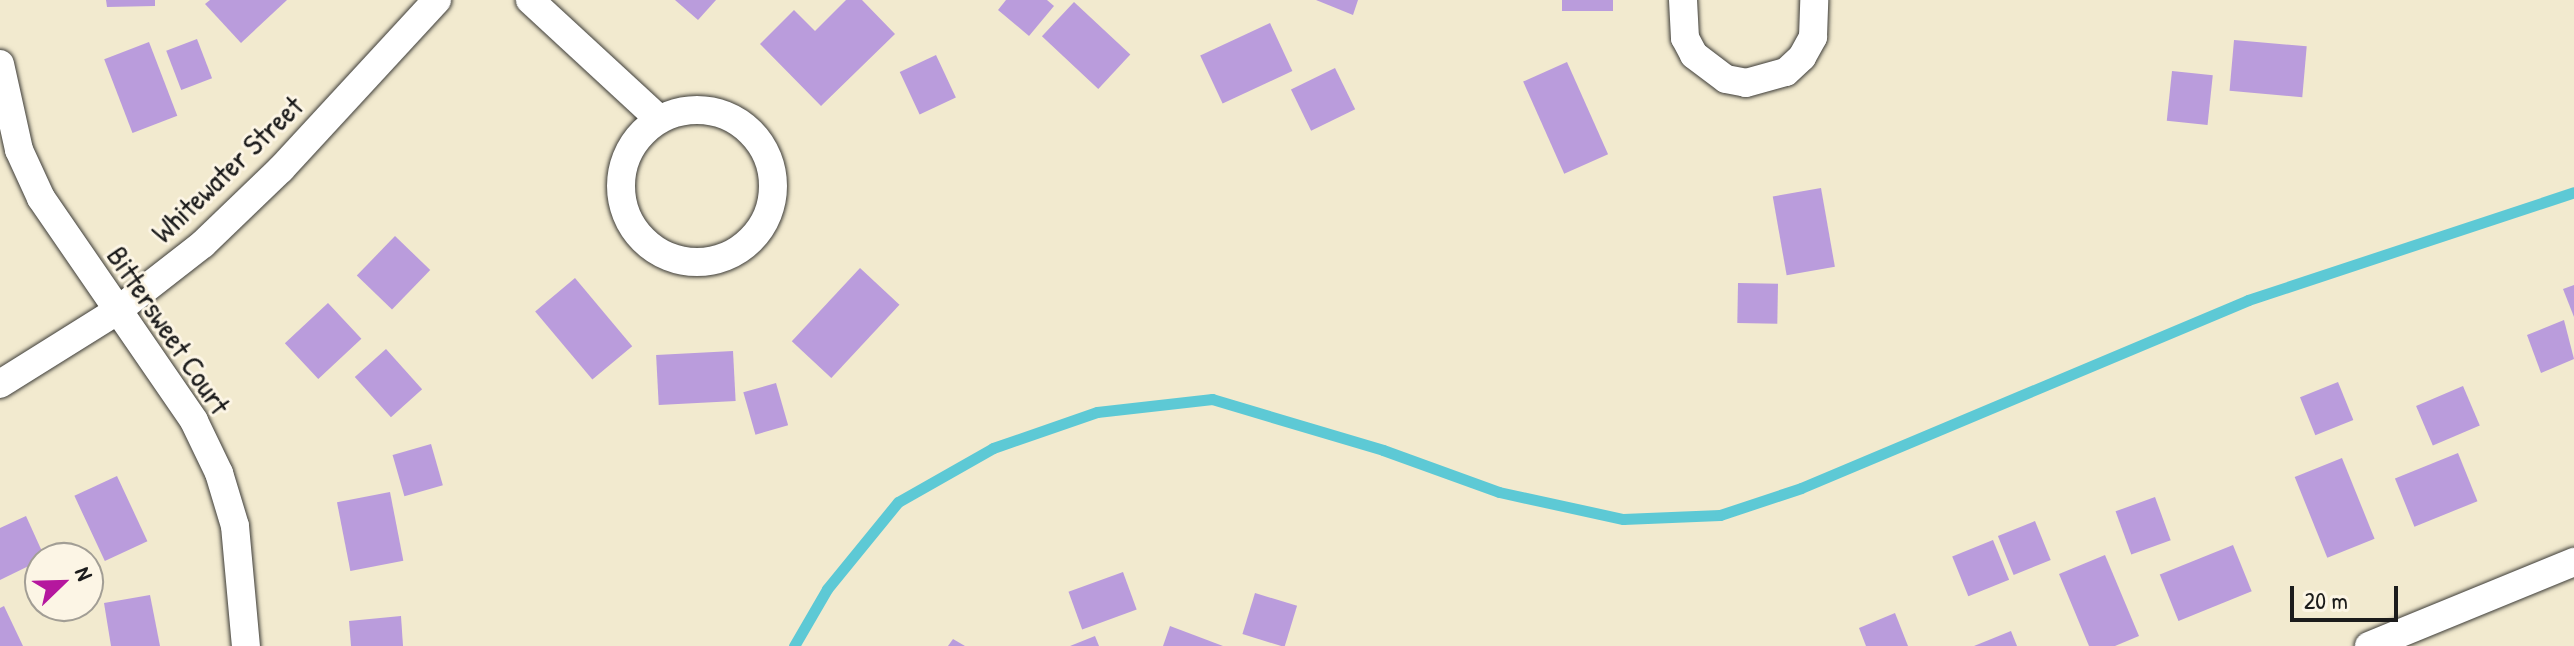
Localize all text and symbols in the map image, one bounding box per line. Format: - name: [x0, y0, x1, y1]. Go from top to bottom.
- street label: Whitewater Street: [144, 88, 310, 250]
- street label: Bittersweet Court: [100, 239, 238, 421]
- north arrow: [24, 542, 104, 622]
- text: N: [68, 562, 100, 585]
- scale bar: [2294, 570, 2402, 620]
- text: 20 m: [2304, 584, 2348, 616]

